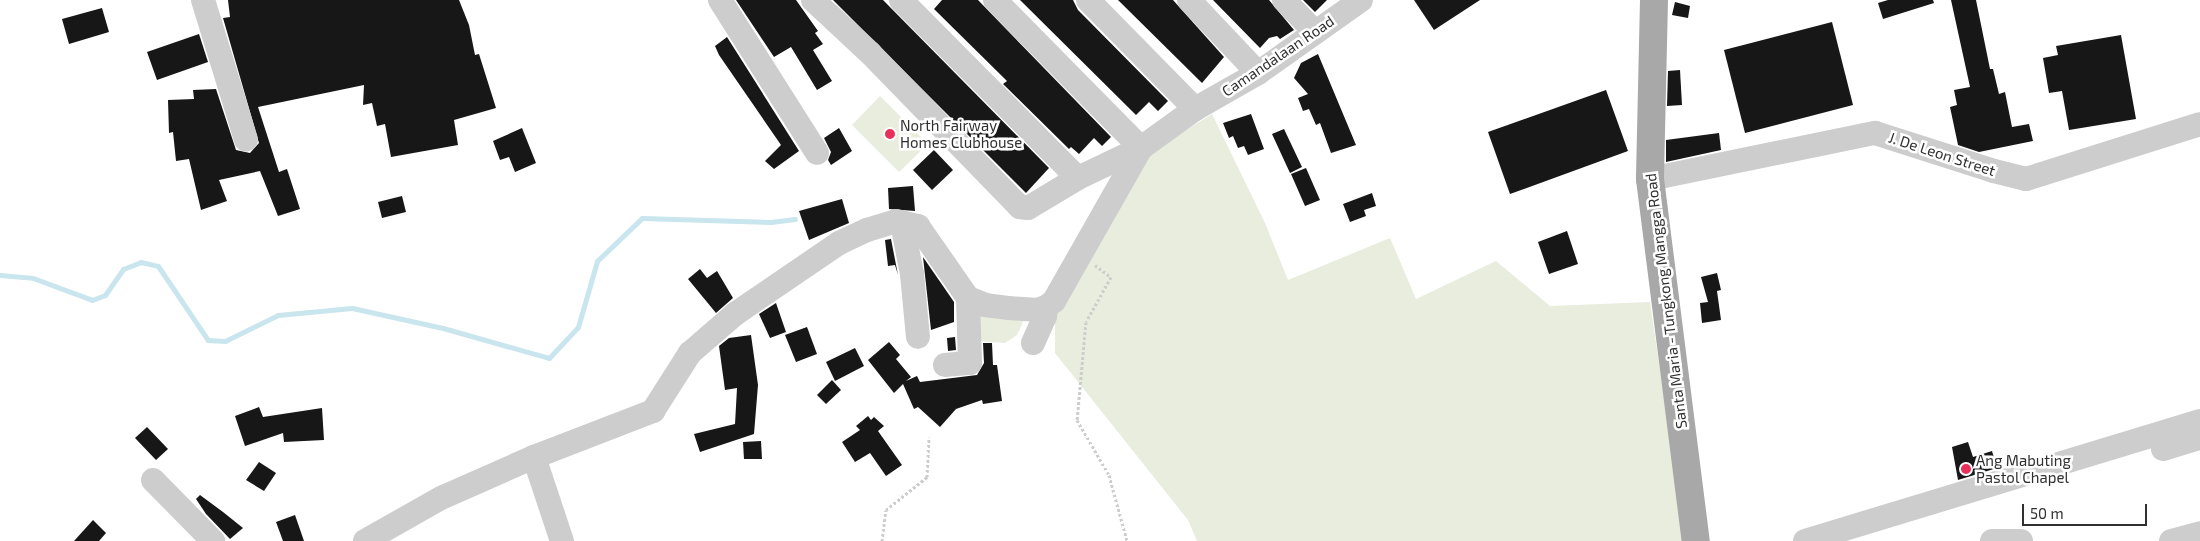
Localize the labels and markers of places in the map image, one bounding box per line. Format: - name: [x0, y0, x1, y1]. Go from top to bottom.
- place label: North Fairway Homes Clubhouse: [900, 116, 1022, 151]
- marker: North Fairway Homes Clubhouse: [884, 128, 896, 140]
- place label: Ang Mabuting Pastol Chapel: [1976, 451, 2071, 486]
- marker: Ang Mabuting Pastol Chapel: [1960, 463, 1972, 475]

